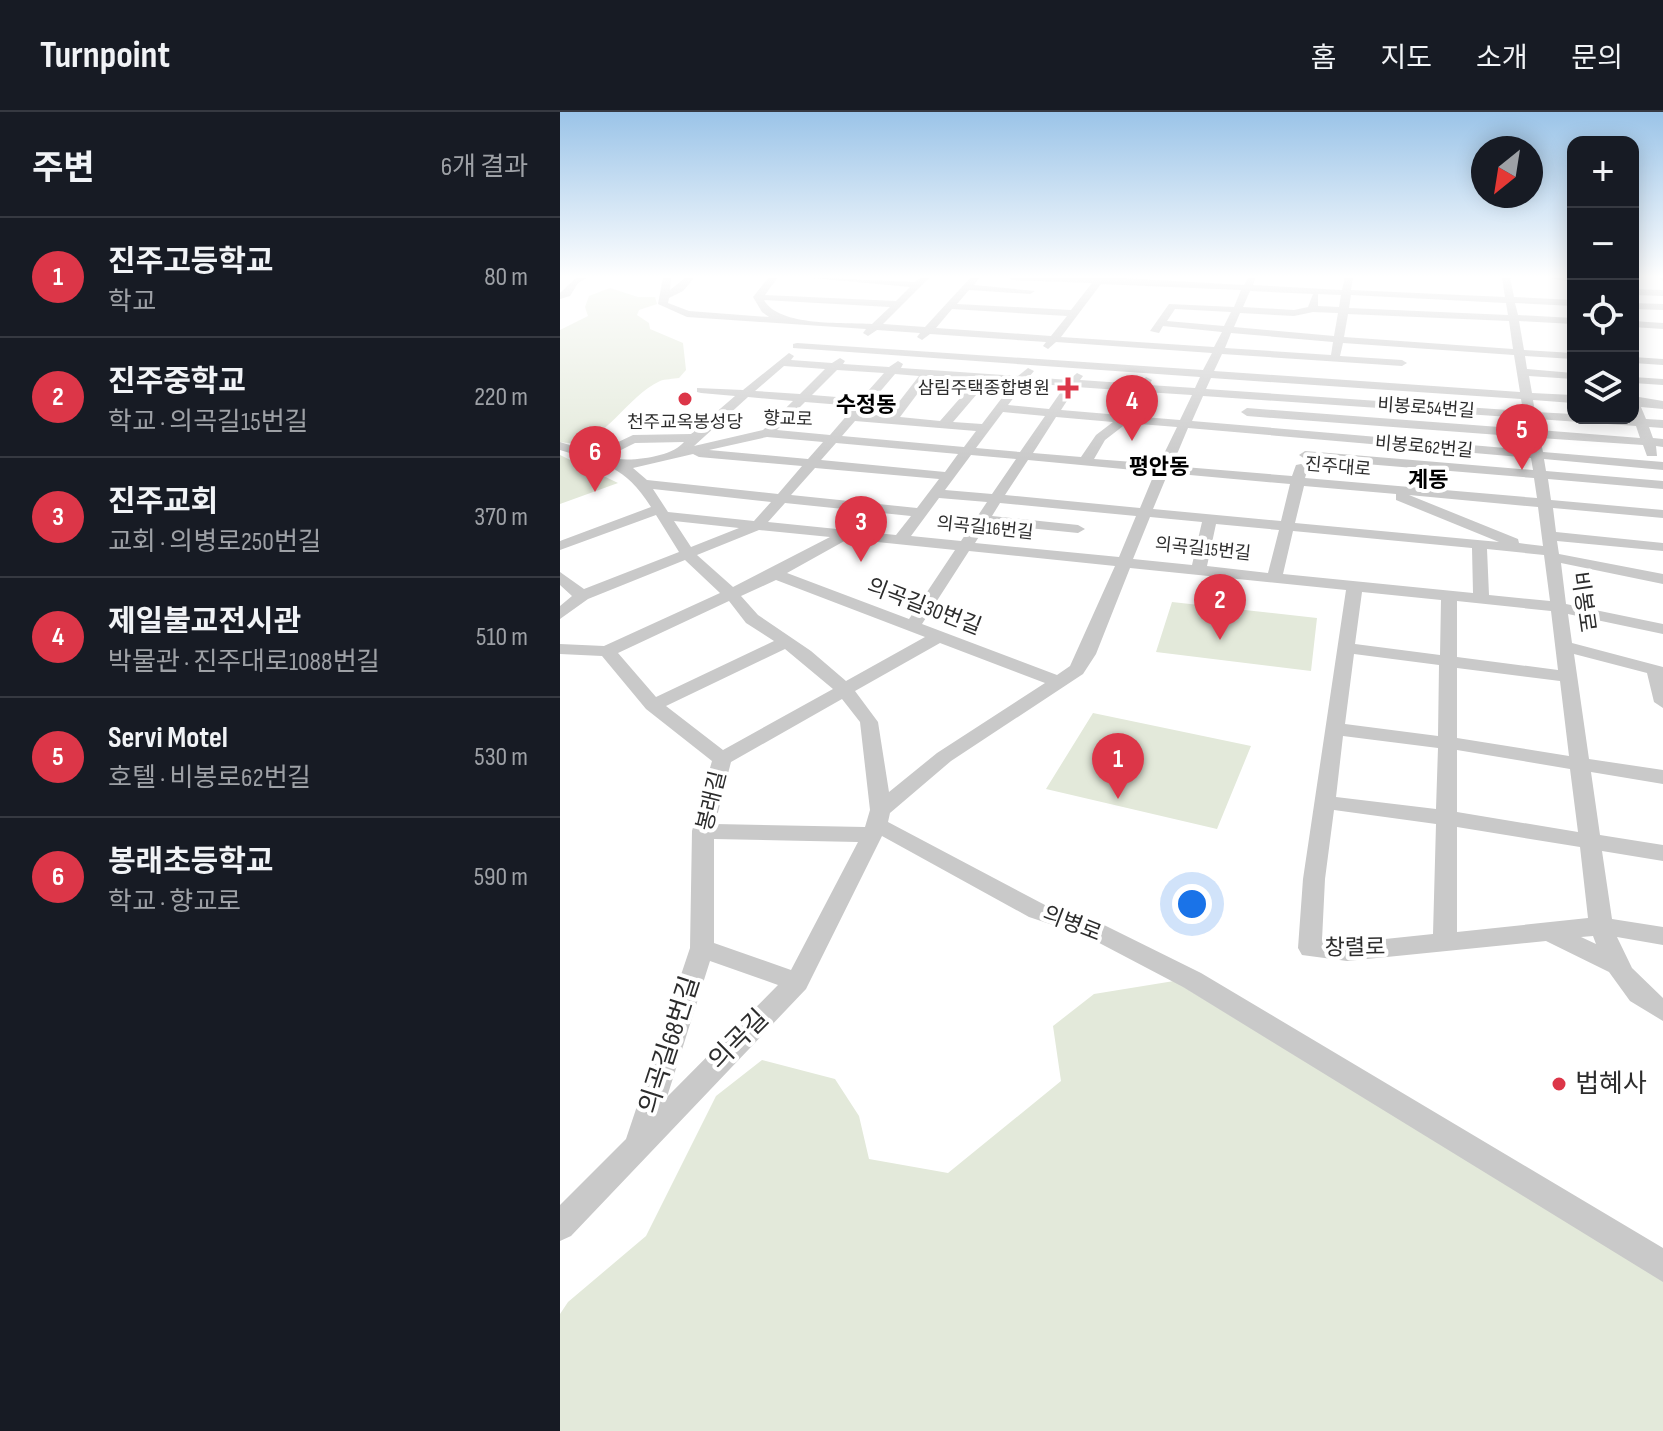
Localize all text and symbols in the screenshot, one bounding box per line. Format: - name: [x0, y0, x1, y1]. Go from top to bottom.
- text: Turnpoint: [40, 33, 170, 78]
- text: 홈: [1311, 42, 1336, 75]
- text: 지도: [1380, 42, 1432, 75]
- text: 소개: [1476, 42, 1527, 75]
- text: 문의: [1571, 42, 1623, 75]
- north arrow: [1471, 136, 1543, 208]
- map controls: [1567, 136, 1639, 424]
- button: +: [1567, 136, 1639, 208]
- text: 주변: [32, 148, 95, 189]
- text: 6개 결과: [441, 152, 528, 183]
- button: −: [1567, 208, 1639, 280]
- text: 진주고등학교: [108, 244, 274, 280]
- text: 1: [53, 262, 63, 293]
- text: 80 m: [484, 262, 528, 293]
- button: locate: [1567, 280, 1639, 352]
- text: 학교: [108, 287, 156, 318]
- button: layers: [1567, 352, 1639, 424]
- text: 진주중학교: [108, 364, 246, 400]
- pin: 4: [1106, 375, 1158, 441]
- marker: 삼림주택종합병원: [1057, 377, 1079, 399]
- place label: 삼림주택종합병원: [918, 378, 1050, 399]
- text: 2: [52, 382, 64, 413]
- text: 220 m: [474, 382, 528, 413]
- marker: 천주교옥봉성당: [676, 390, 694, 408]
- district label: 수정동: [836, 392, 896, 419]
- street label: 비봉로54번길: [1377, 394, 1475, 422]
- pin: 5: [1496, 404, 1548, 470]
- text: 학교 · 의곡길15번길: [108, 407, 308, 438]
- street label: 향교로: [763, 408, 813, 430]
- place label: 천주교옥봉성당: [627, 412, 743, 433]
- pin: 6: [569, 426, 621, 492]
- street label: 비봉로62번길: [1374, 432, 1474, 462]
- district label: 평안동: [1129, 454, 1189, 481]
- street label: 진주대로: [1304, 454, 1372, 480]
- district label: 계동: [1408, 467, 1448, 494]
- text: 진주교회: [108, 484, 218, 520]
- pin: 3: [835, 496, 887, 562]
- text: 3: [52, 502, 64, 533]
- text: 370 m: [474, 502, 528, 533]
- street label: 의곡길16번길: [936, 512, 1034, 544]
- text: 교회 · 의병로250번길: [108, 527, 322, 558]
- street label: 의곡길15번길: [1154, 534, 1252, 564]
- street label: 비봉로: [1565, 570, 1601, 634]
- street label: 의곡길30번길: [863, 573, 985, 641]
- pin: 2: [1194, 574, 1246, 640]
- text: 제일불교전시관: [108, 604, 301, 640]
- text: 4: [52, 622, 64, 653]
- text: 510 m: [476, 622, 528, 653]
- text: 박물관 · 진주대로1088번길: [108, 647, 380, 678]
- text: Servi Motel: [108, 720, 228, 756]
- pin: 1: [1092, 733, 1144, 799]
- text: 5: [52, 742, 64, 773]
- text: 530 m: [474, 742, 528, 773]
- text: 호텔 · 비봉로62번길: [108, 763, 311, 794]
- street label: 봉래길: [692, 768, 732, 834]
- text: 봉래초등학교: [108, 844, 274, 880]
- text: 6: [52, 862, 64, 893]
- text: 590 m: [474, 862, 528, 893]
- your location: [1172, 884, 1212, 924]
- text: 학교 · 향교로: [108, 887, 241, 918]
- street label: 의병로: [1039, 901, 1105, 947]
- street label: 창렬로: [1324, 934, 1386, 962]
- street label: 의곡길68번길: [633, 972, 707, 1118]
- street label: 의곡길: [703, 1004, 775, 1076]
- place label: 법혜사: [1575, 1069, 1647, 1100]
- marker: 법혜사: [1550, 1075, 1568, 1093]

